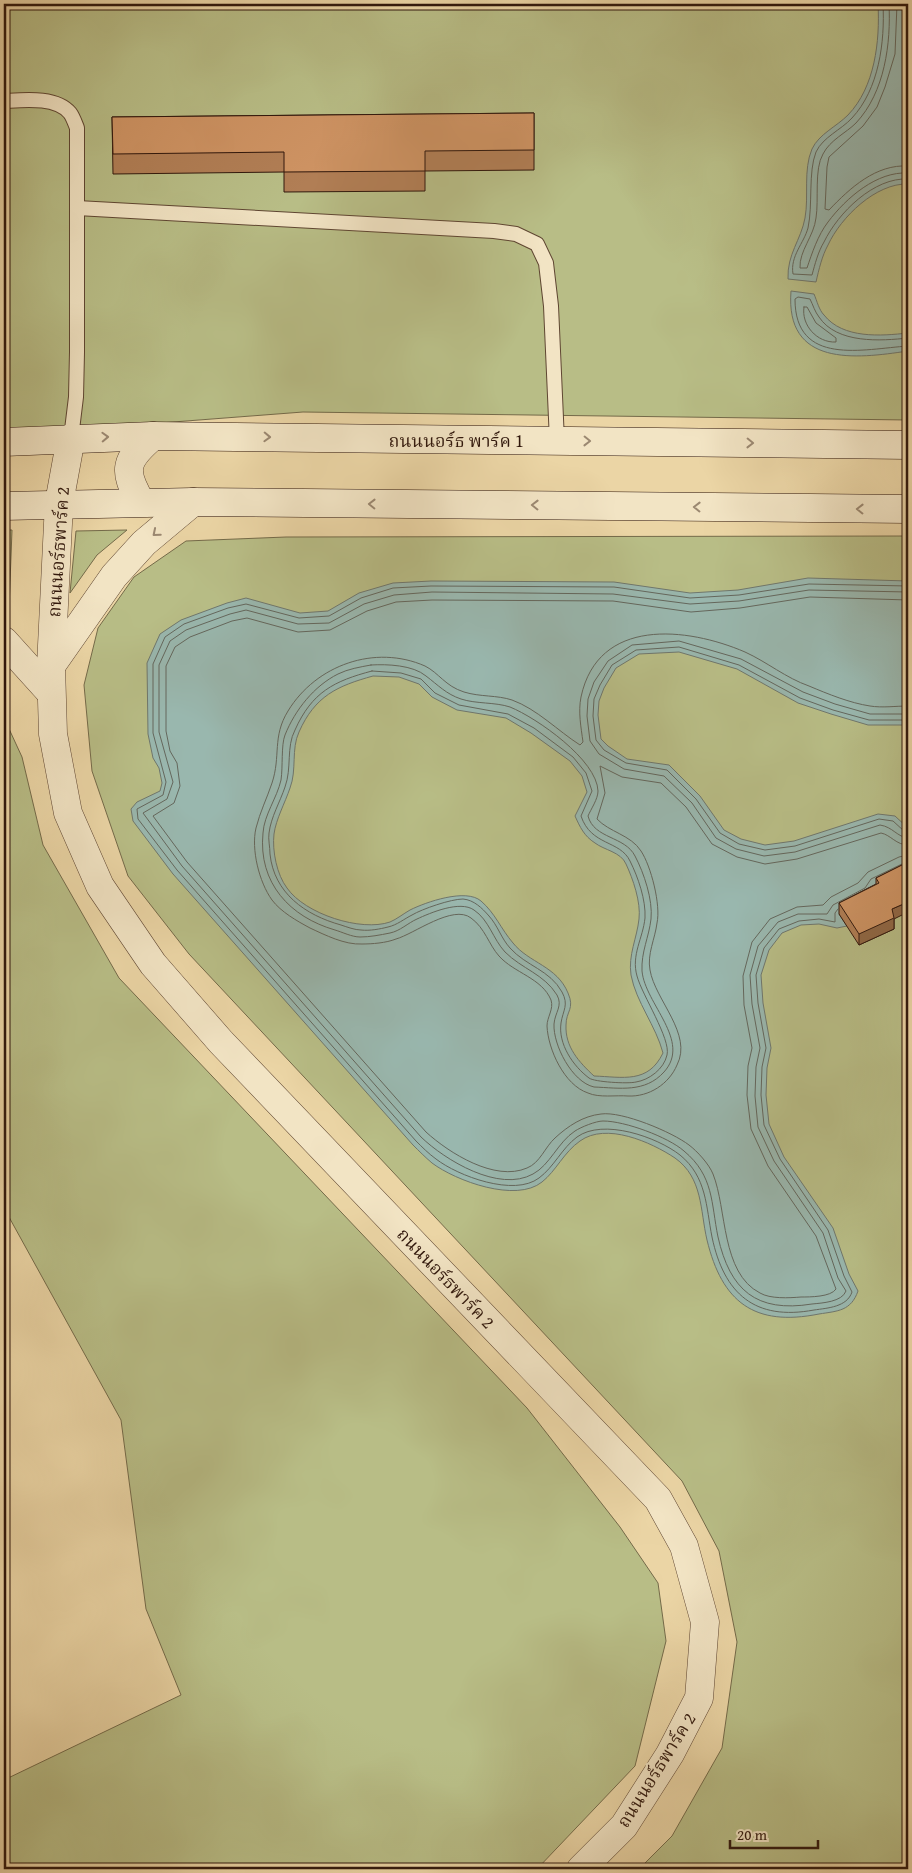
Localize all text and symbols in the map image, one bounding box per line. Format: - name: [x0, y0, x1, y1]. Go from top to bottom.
- street label: ถนนนอร์ธ พาร์ค 1: [388, 427, 524, 454]
- one-way arrow: [102, 432, 109, 442]
- one-way arrow: [264, 432, 272, 442]
- one-way arrow: [584, 436, 592, 446]
- one-way arrow: [746, 438, 754, 448]
- street label: ถนนนอร์ธพาร์ค 2: [40, 486, 76, 618]
- one-way arrow: [368, 498, 376, 509]
- one-way arrow: [530, 500, 538, 510]
- one-way arrow: [693, 502, 700, 512]
- one-way arrow: [855, 504, 863, 514]
- one-way arrow: [152, 527, 161, 536]
- street label: ถนนนอร์ธพาร์ค 2: [391, 1221, 501, 1335]
- street label: ถนนนอร์ธพาร์ค 2: [610, 1707, 702, 1833]
- scale bar: [730, 1818, 817, 1850]
- text: 20 m: [737, 1824, 768, 1845]

